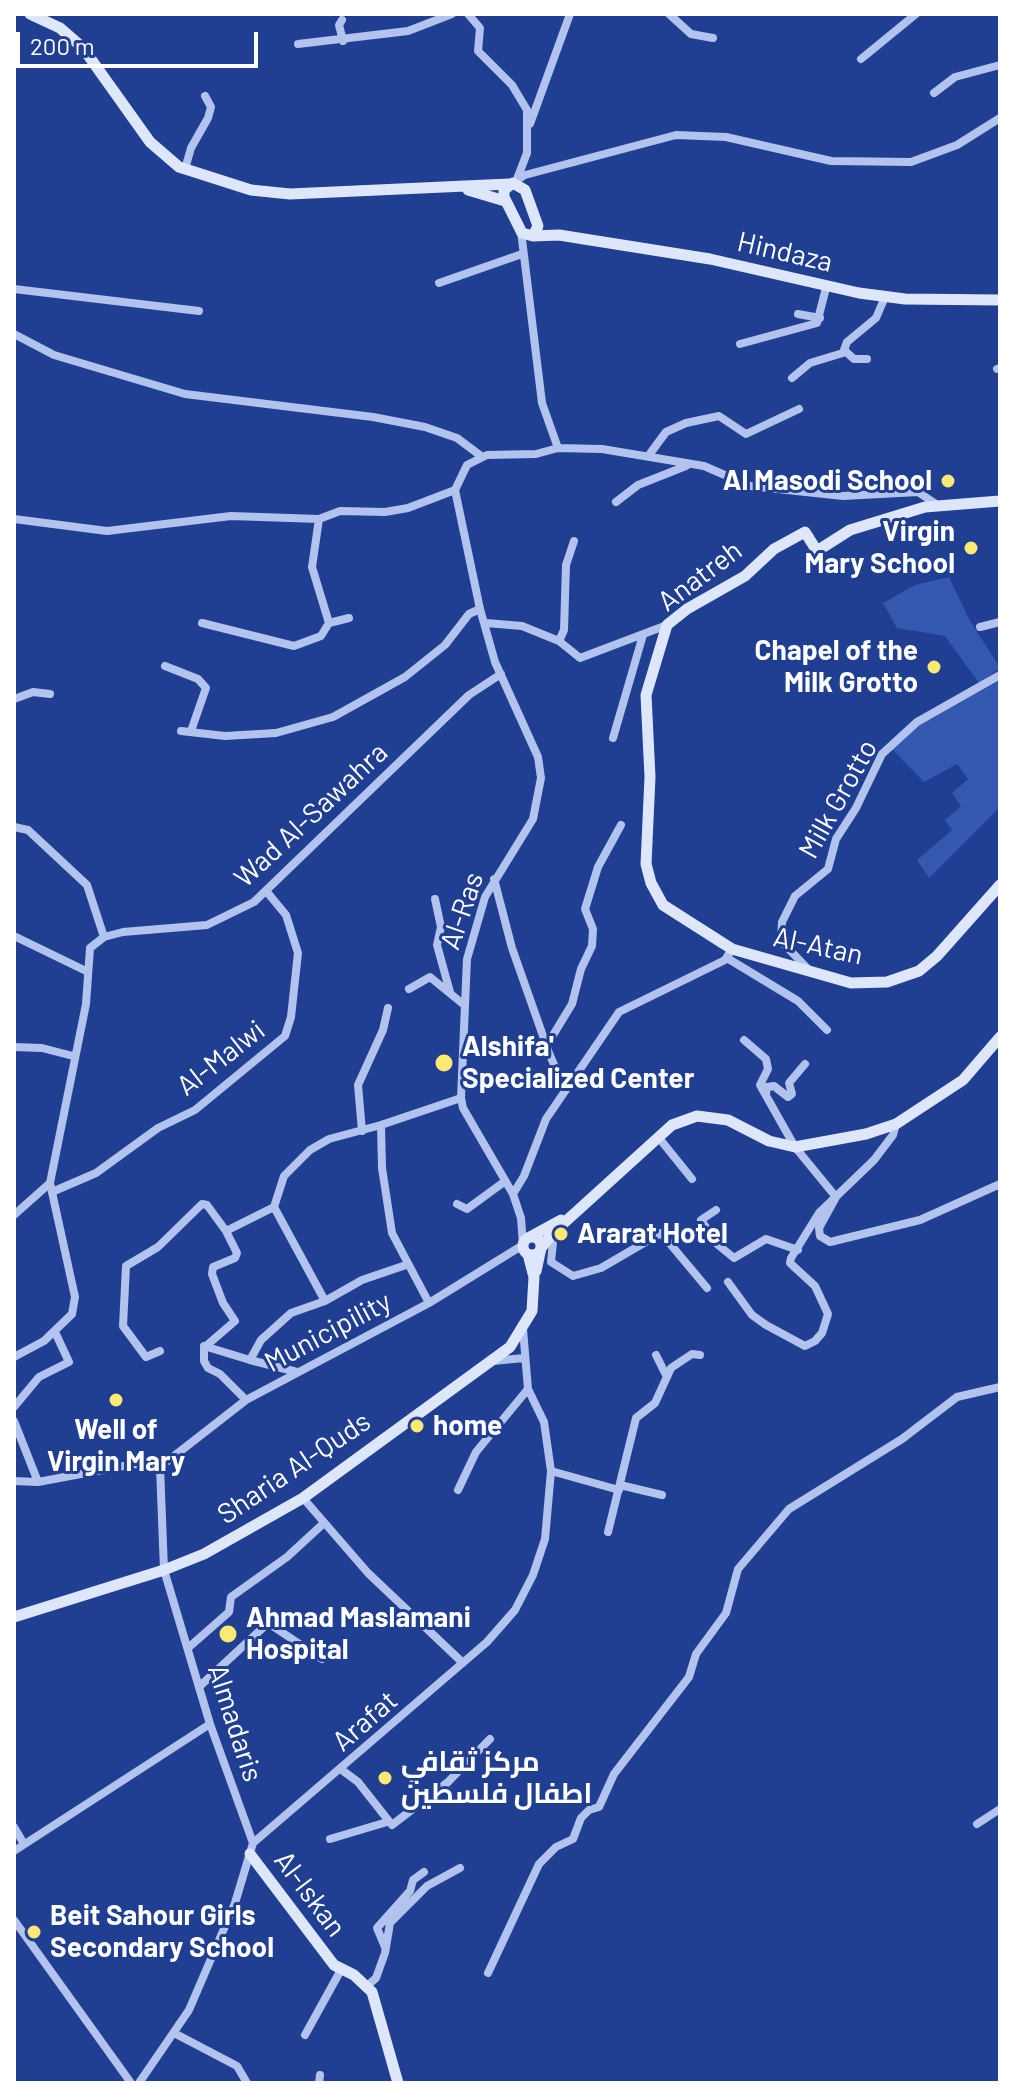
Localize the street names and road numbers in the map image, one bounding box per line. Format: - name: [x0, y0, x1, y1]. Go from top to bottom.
- street label: Hindaza: [734, 225, 836, 279]
- street label: Anatreh: [651, 534, 749, 618]
- street label: Milk Grotto: [792, 734, 884, 864]
- street label: Wad Al-Sawahra: [227, 736, 395, 894]
- street label: Al-Ras: [433, 868, 491, 954]
- street label: Al-Atan: [770, 920, 866, 972]
- street label: Al-Malwi: [170, 1013, 272, 1103]
- street label: Municipility: [259, 1285, 397, 1379]
- street label: Sharia Al-Quds: [211, 1404, 377, 1532]
- street label: Almadaris: [200, 1660, 270, 1786]
- street label: Arafat: [326, 1684, 404, 1758]
- street label: Al-Iskan: [267, 1845, 353, 1943]

